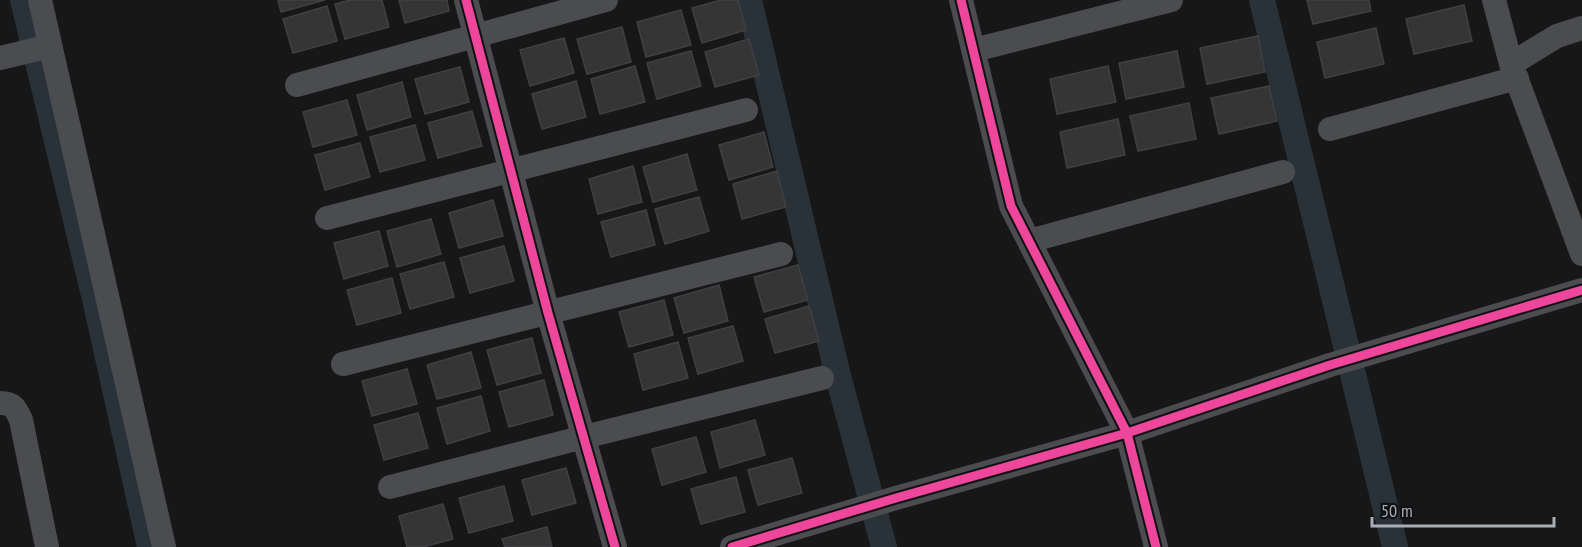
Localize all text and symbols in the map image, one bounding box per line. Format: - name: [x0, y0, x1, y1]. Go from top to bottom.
- scale bar: [1372, 490, 1554, 528]
- text: 50 m: [1381, 499, 1413, 522]

